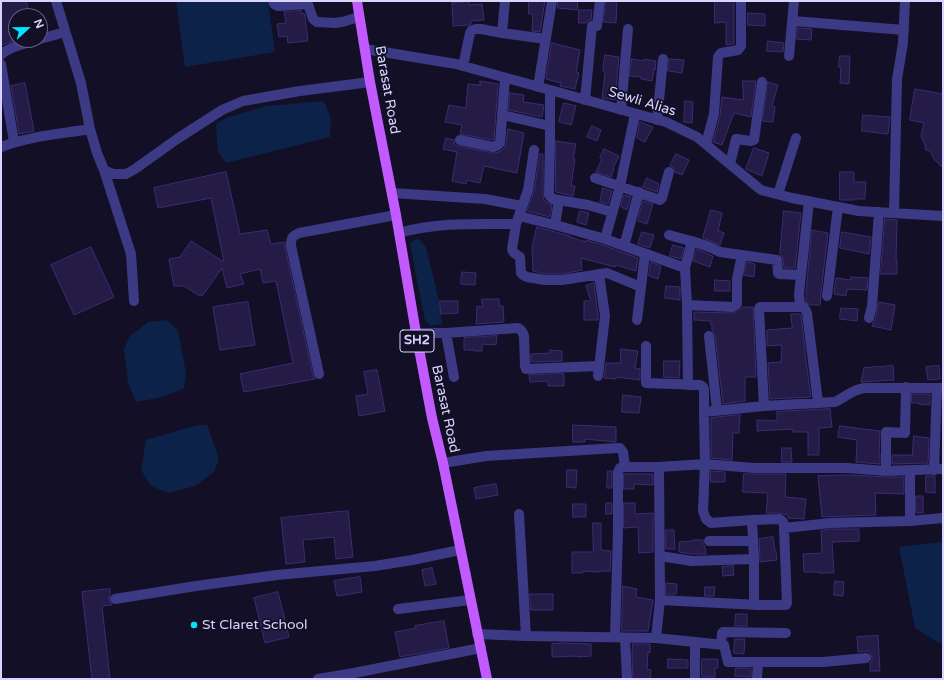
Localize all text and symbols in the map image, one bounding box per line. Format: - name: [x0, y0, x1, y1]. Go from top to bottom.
- north arrow: [8, 8, 48, 48]
- text: N: [31, 17, 46, 30]
- street label: Barasat Road: [371, 45, 403, 135]
- street label: Sewli Alias: [606, 84, 678, 120]
- road number: SH2: [400, 330, 434, 352]
- street label: Barasat Road: [427, 364, 463, 454]
- place label: St Claret School: [202, 617, 308, 633]
- marker: St Claret School: [189, 620, 199, 630]

